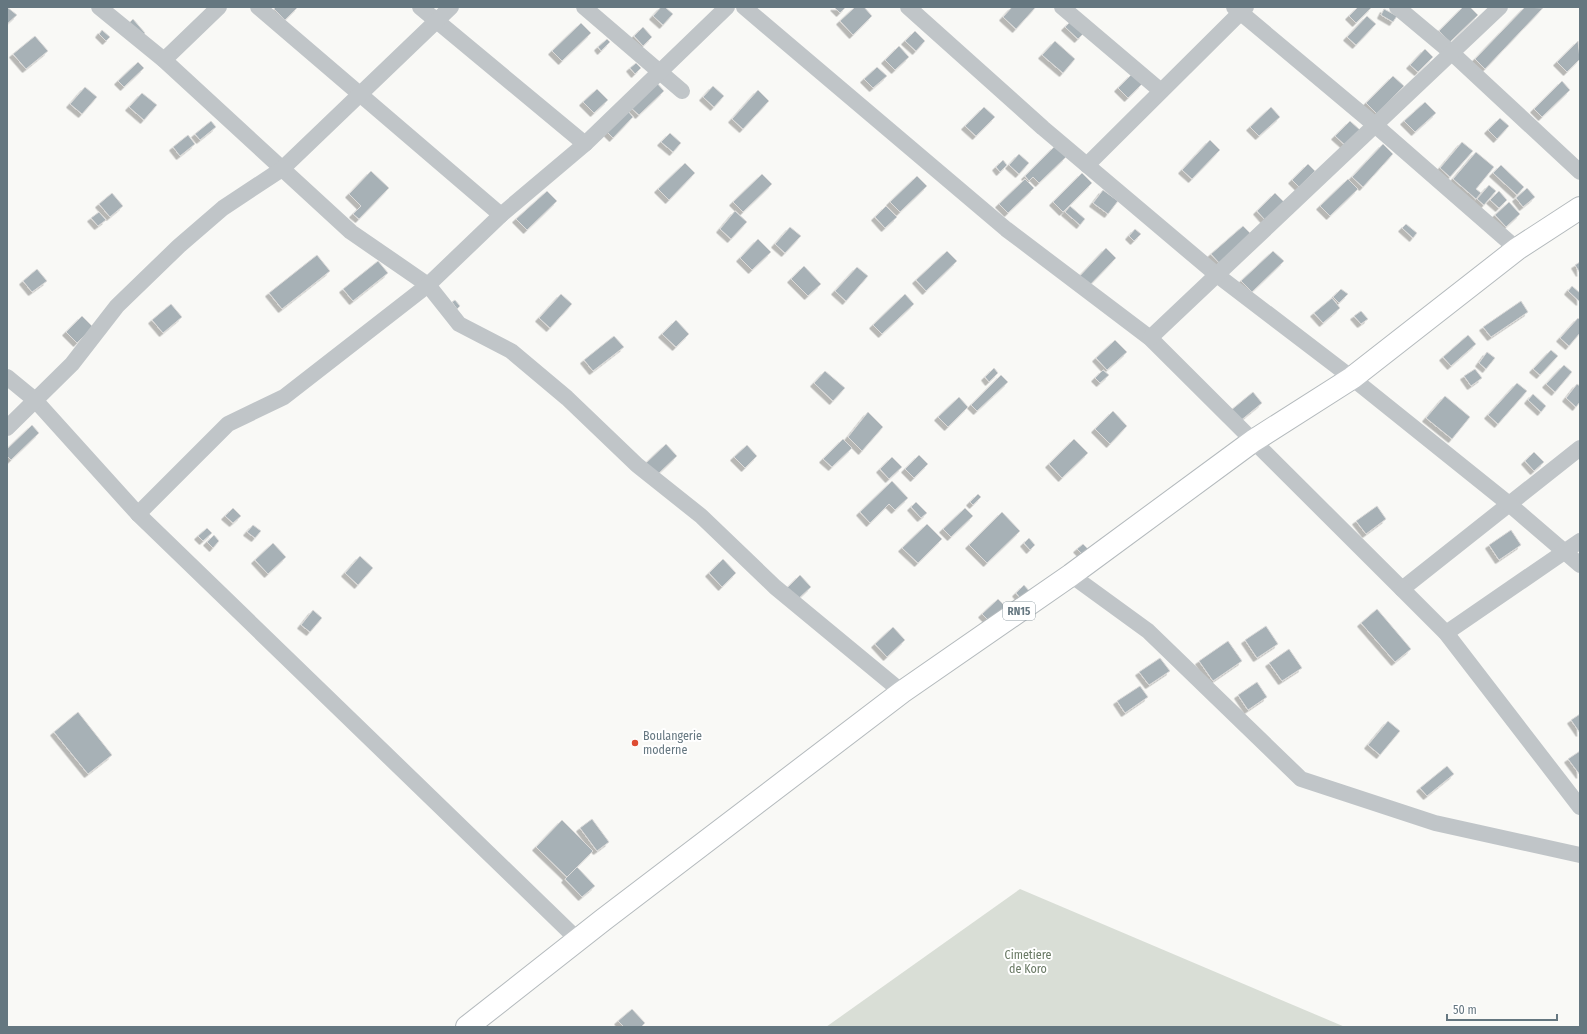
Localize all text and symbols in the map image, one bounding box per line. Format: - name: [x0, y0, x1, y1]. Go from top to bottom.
- road number: RN15: [1003, 602, 1035, 620]
- place label: Boulangerie moderne: [643, 729, 702, 757]
- marker: Boulangerie moderne: [630, 738, 640, 748]
- park label: Cimetiere de Koro: [1005, 948, 1052, 976]
- scale bar: [1447, 996, 1557, 1022]
- text: 50 m: [1453, 1003, 1477, 1017]

